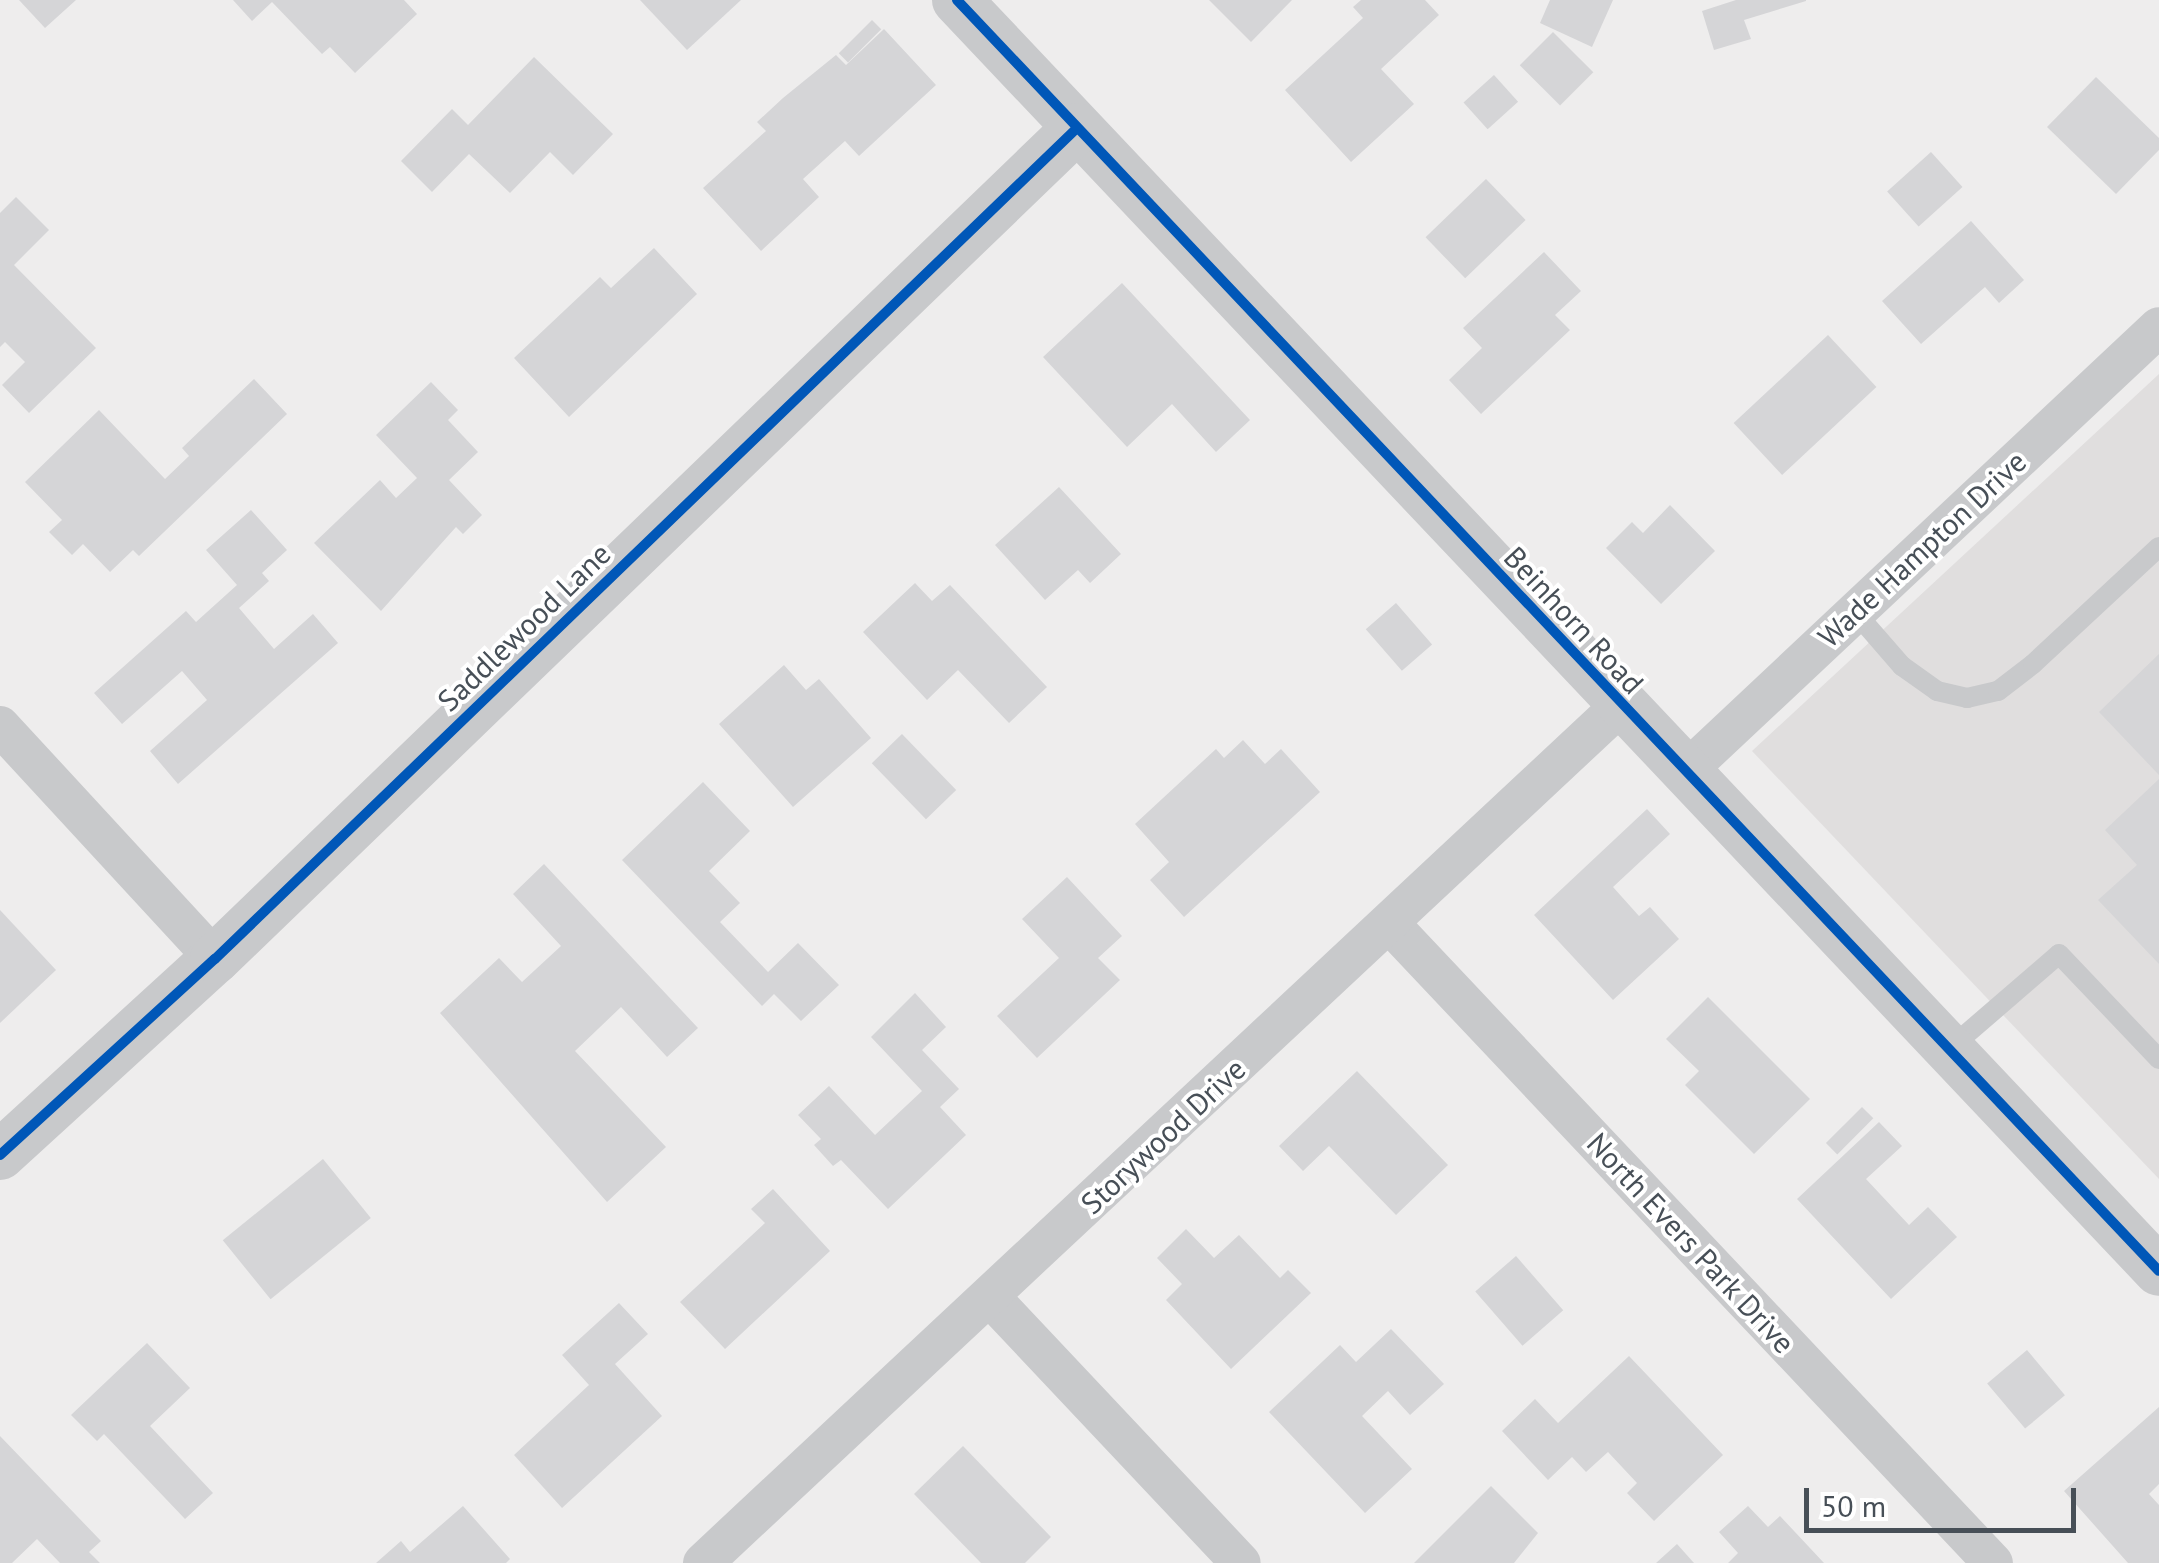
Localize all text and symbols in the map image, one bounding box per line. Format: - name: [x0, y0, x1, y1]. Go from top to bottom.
- street label: Wade Hampton Drive: [1811, 443, 2033, 655]
- street label: Saddlewood Lane: [430, 535, 618, 719]
- street label: Beinhorn Road: [1497, 539, 1651, 701]
- street label: Storywood Drive: [1073, 1051, 1253, 1221]
- street label: North Evers Park Drive: [1579, 1125, 1803, 1361]
- scale bar: [1809, 1468, 2082, 1530]
- text: 50 m: [1821, 1486, 1886, 1525]

